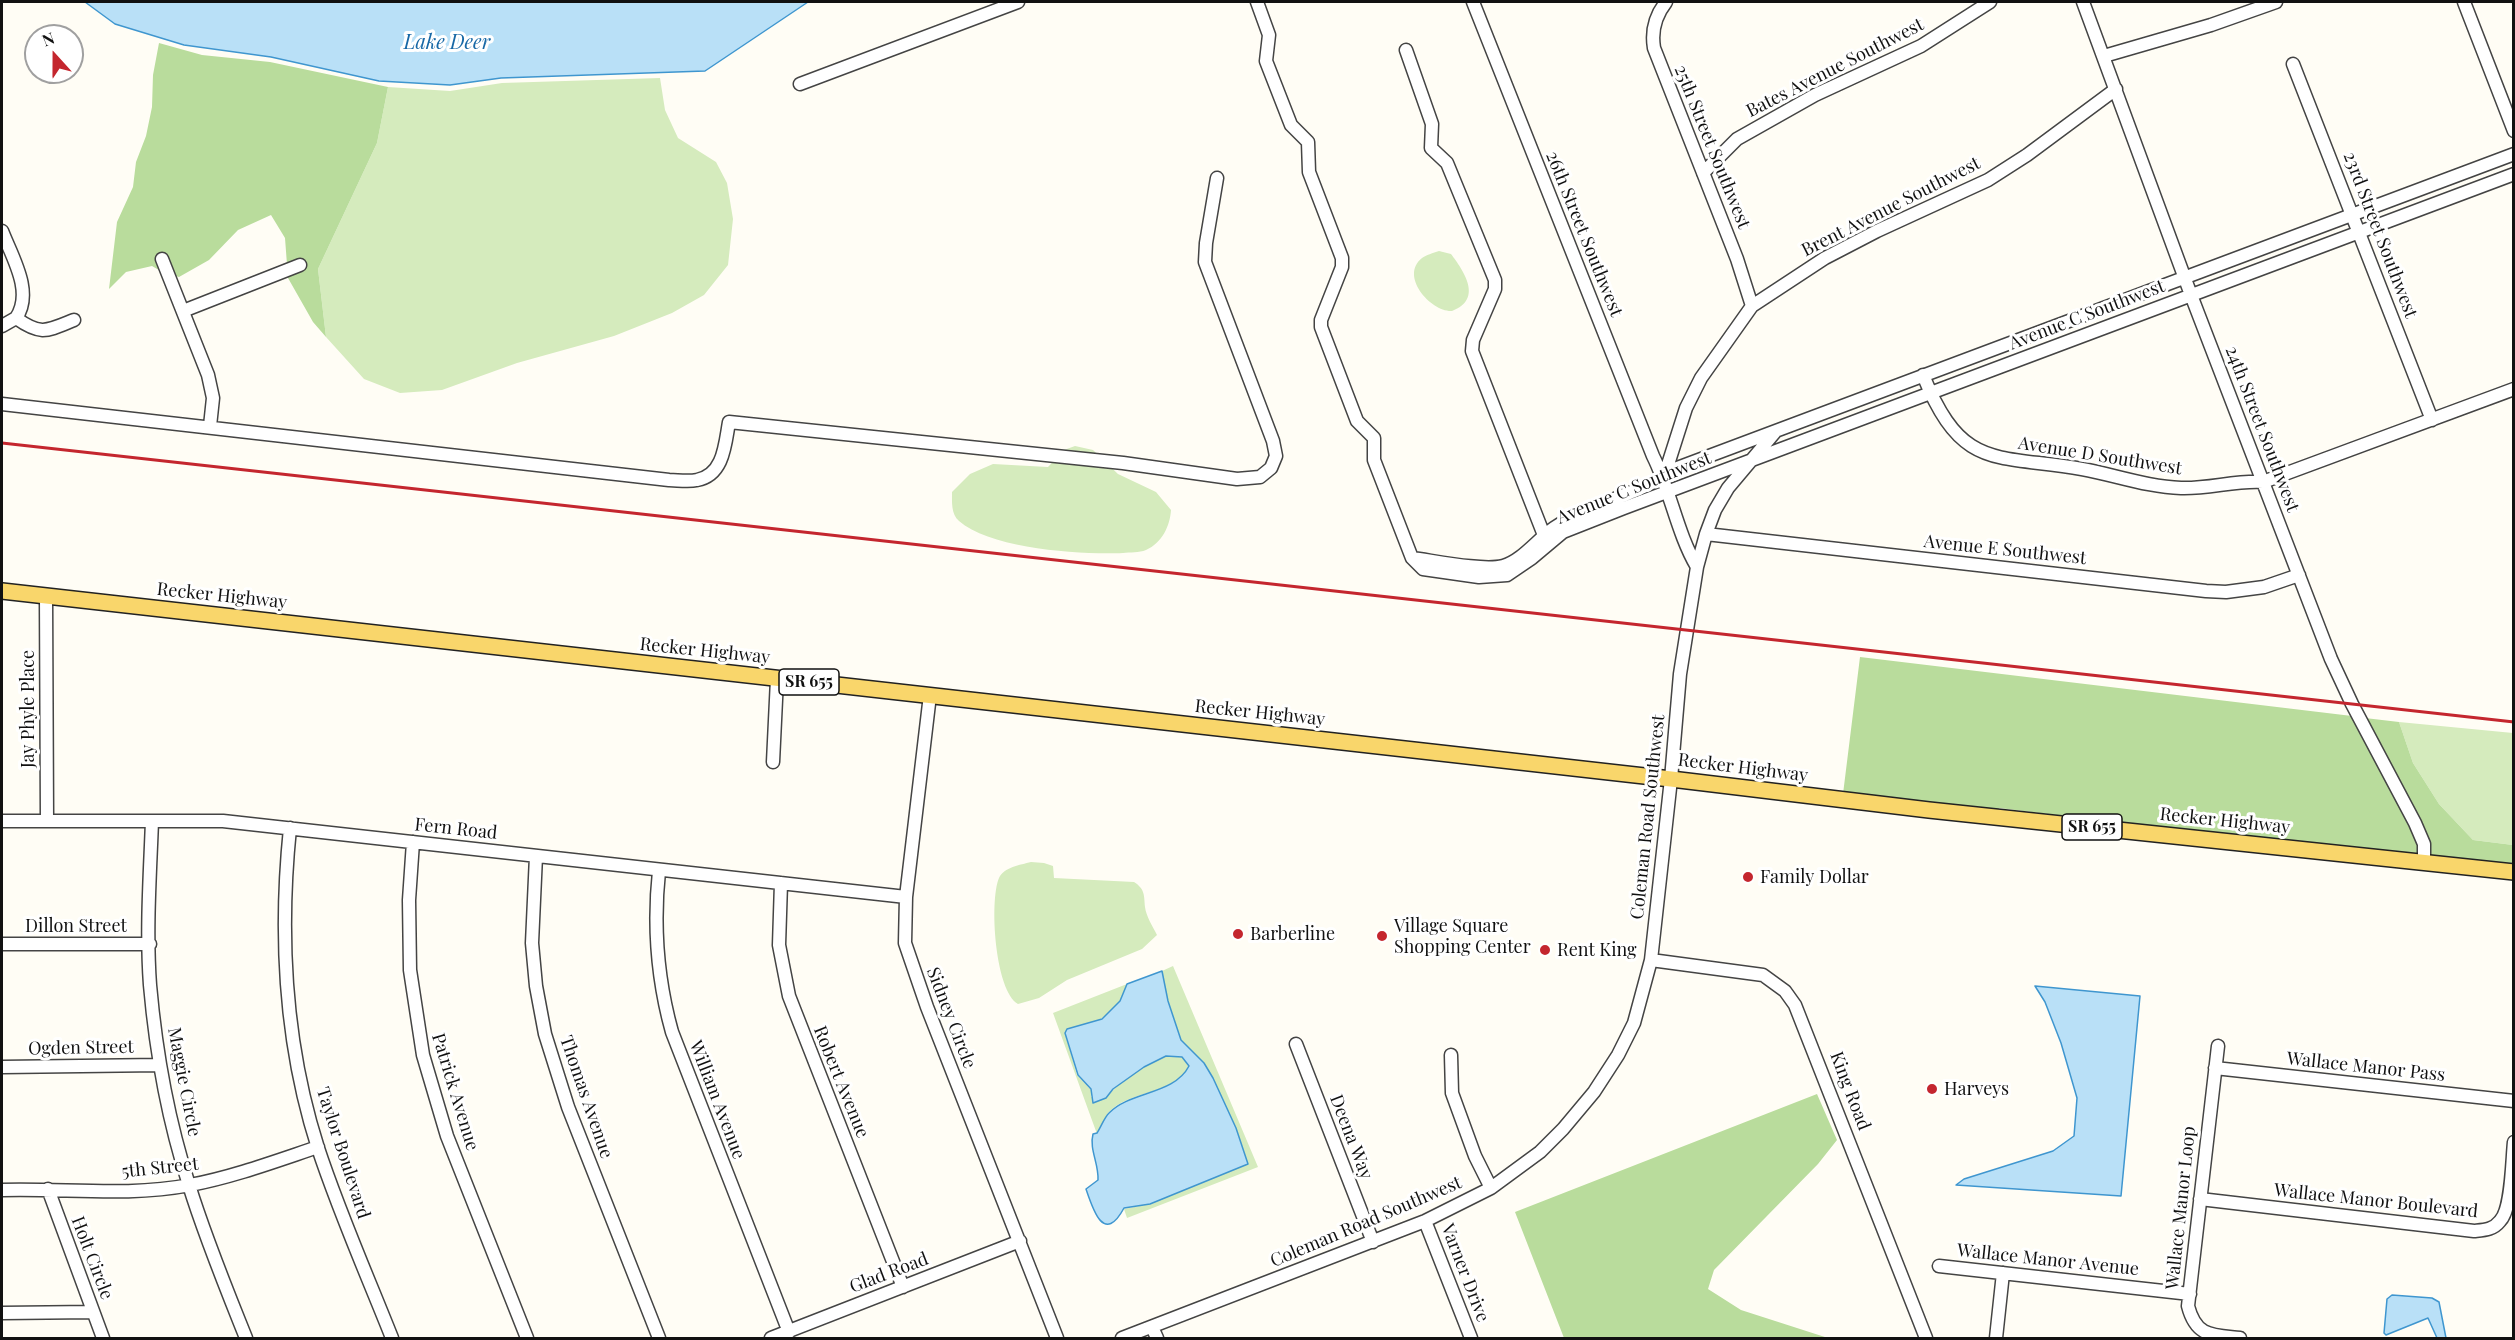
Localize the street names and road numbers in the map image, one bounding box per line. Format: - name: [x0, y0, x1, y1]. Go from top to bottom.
- street label: Bates Avenue Southwest: [1743, 14, 1927, 122]
- street label: 25th Street Southwest: [1669, 62, 1755, 232]
- street label: 26th Street Southwest: [1541, 148, 1627, 320]
- street label: 23rd Street Southwest: [2338, 149, 2422, 321]
- street label: Brent Avenue Southwest: [1798, 153, 1984, 261]
- street label: Avenue C Southwest: [2006, 275, 2168, 355]
- street label: 24th Street Southwest: [2220, 343, 2304, 515]
- street label: Avenue D Southwest: [2017, 432, 2183, 480]
- street label: Avenue C Southwest: [1554, 447, 1714, 529]
- street label: Avenue E Southwest: [1923, 531, 2087, 569]
- street label: Recker Highway: [156, 578, 288, 614]
- street label: Recker Highway: [639, 633, 771, 669]
- street label: Jay Phyle Place: [17, 650, 39, 768]
- road number: SR 655: [779, 669, 839, 695]
- street label: Recker Highway: [1194, 695, 1326, 731]
- street label: Coleman Road Southwest: [1627, 714, 1669, 920]
- street label: Recker Highway: [1677, 749, 1809, 787]
- street label: Recker Highway: [2159, 803, 2291, 839]
- street label: Fern Road: [414, 814, 498, 844]
- road number: SR 655: [2062, 814, 2122, 840]
- street label: Dillon Street: [25, 915, 127, 937]
- street label: Sidney Circle: [922, 964, 980, 1072]
- street label: Robert Avenue: [809, 1023, 873, 1141]
- street label: Maggie Circle: [163, 1026, 205, 1138]
- street label: Patrick Avenue: [427, 1031, 483, 1153]
- street label: Thomas Avenue: [555, 1033, 617, 1161]
- street label: Ogden Street: [28, 1036, 134, 1060]
- street label: William Avenue: [684, 1038, 750, 1162]
- street label: Wallace Manor Pass: [2286, 1048, 2446, 1086]
- street label: King Road: [1825, 1049, 1875, 1133]
- street label: Taylor Boulevard: [312, 1084, 374, 1222]
- street label: Deena Way: [1325, 1092, 1377, 1182]
- street label: Wallace Manor Loop: [2162, 1125, 2200, 1291]
- street label: 5th Street: [120, 1153, 200, 1183]
- street label: Coleman Road Southwest: [1267, 1172, 1465, 1272]
- street label: Wallace Manor Boulevard: [2273, 1180, 2479, 1222]
- street label: Holt Circle: [66, 1213, 118, 1303]
- street label: Varner Drive: [1436, 1221, 1494, 1325]
- street label: Wallace Manor Avenue: [1956, 1240, 2140, 1280]
- street label: Glad Road: [847, 1248, 931, 1298]

